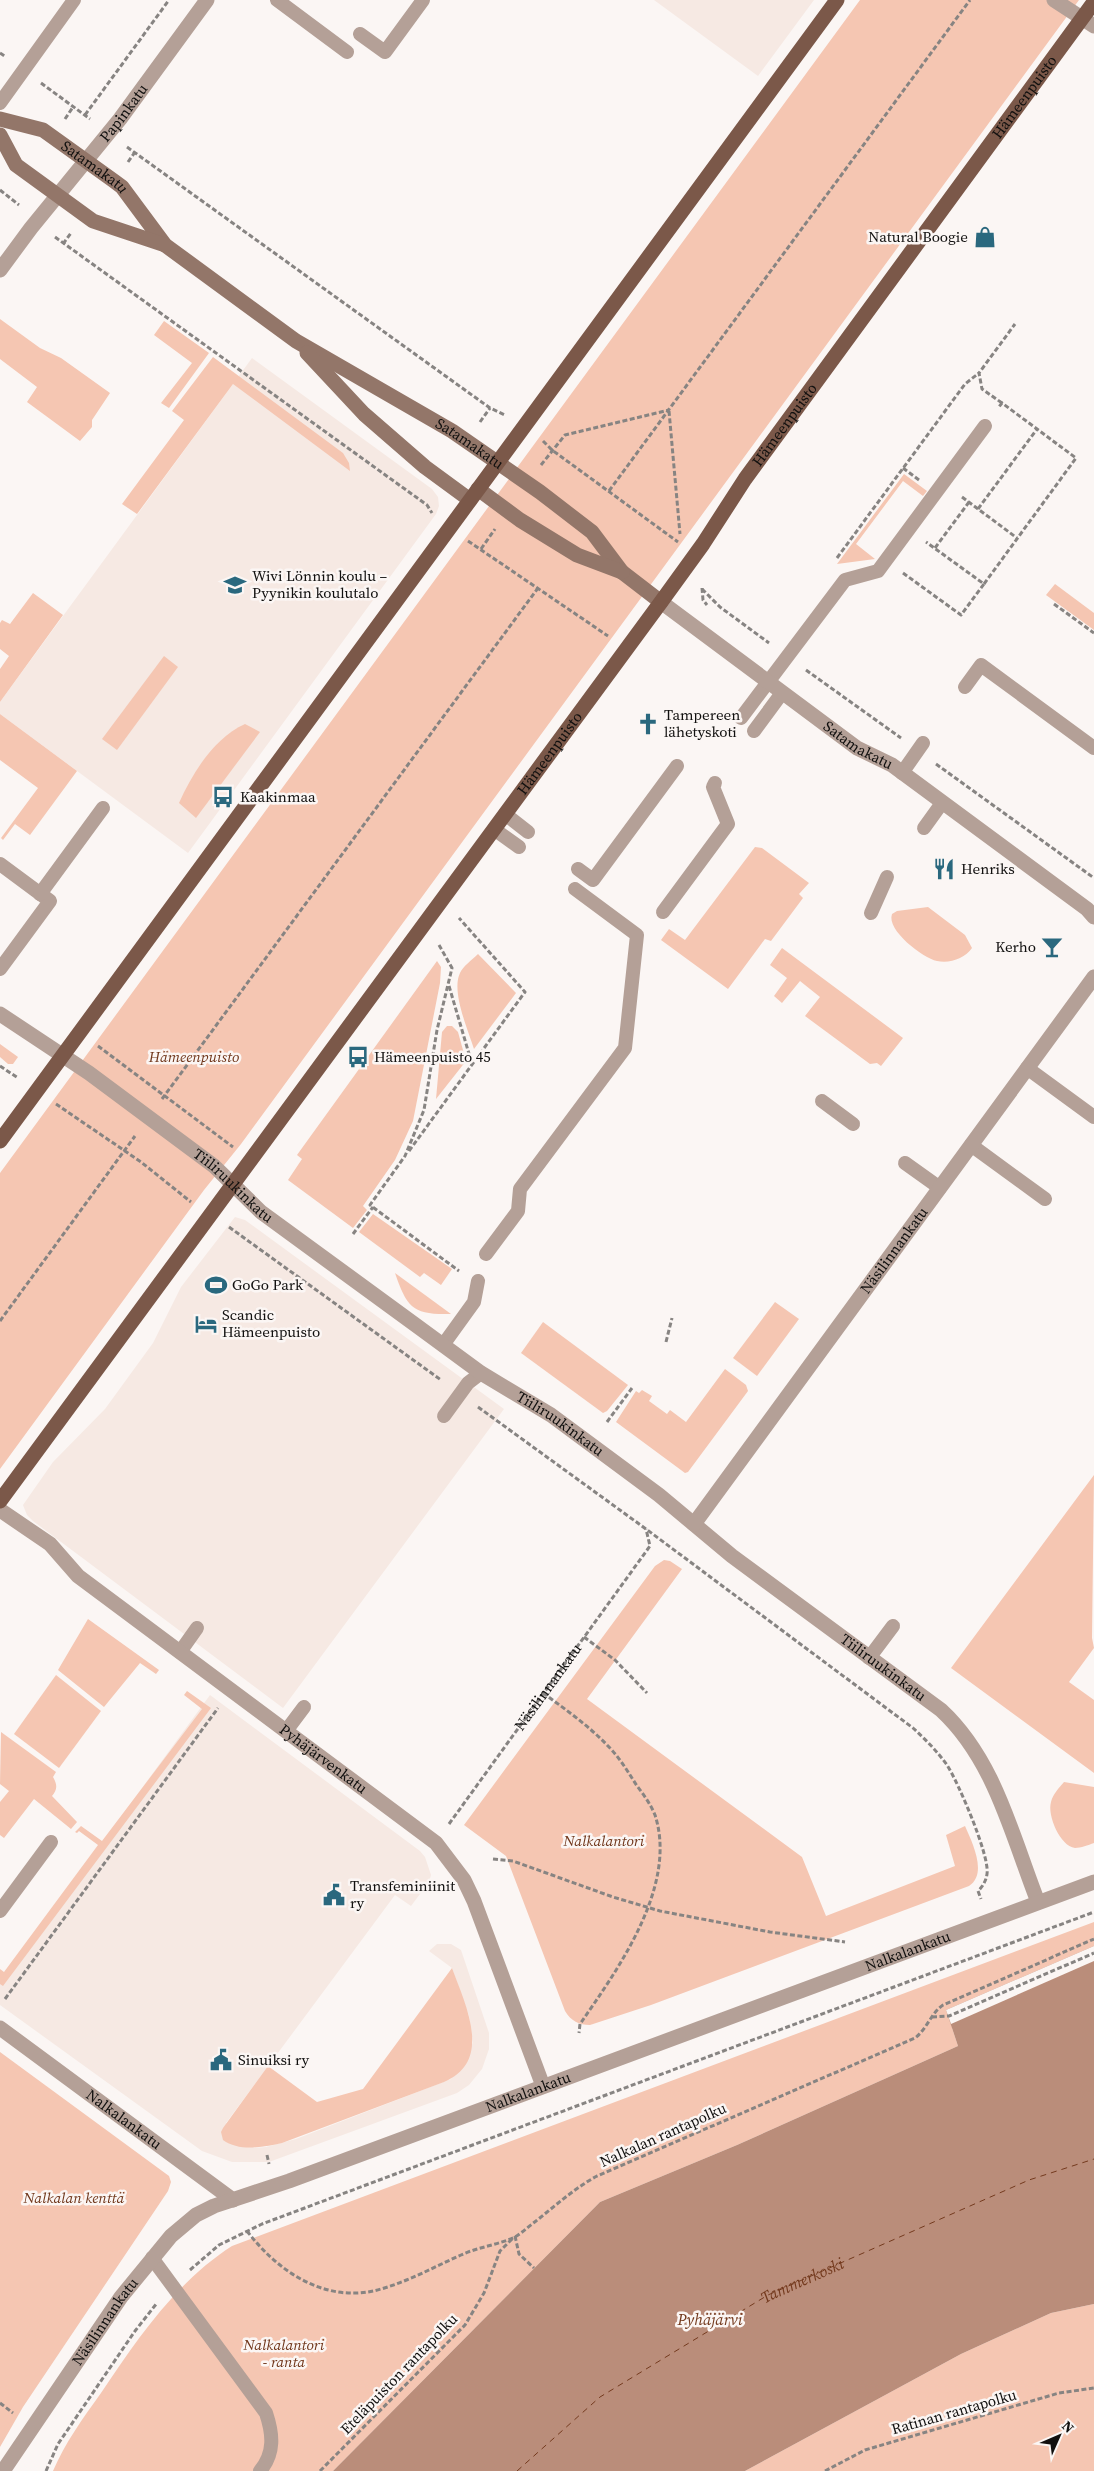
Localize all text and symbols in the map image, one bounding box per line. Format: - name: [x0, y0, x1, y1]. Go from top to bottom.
- street label: Hämeenpuisto: [986, 51, 1061, 143]
- street label: Papinkatu: [94, 79, 152, 146]
- street label: Satamakatu: [57, 135, 134, 198]
- shop icon: Natural Boogie: [972, 224, 998, 250]
- place label: Natural Boogie: [868, 226, 968, 247]
- street label: Hämeenpuisto: [747, 379, 822, 470]
- street label: Satamakatu: [432, 413, 508, 474]
- place label: Wivi Lönnin koulu – Pyynikin koulutalo: [252, 565, 388, 603]
- school or university icon: Wivi Lönnin koulu – Pyynikin koulutalo: [222, 572, 248, 598]
- place label: Tampereen lähetyskoti: [664, 704, 740, 742]
- street label: Hämeenpuisto: [512, 707, 587, 799]
- church icon: Tampereen lähetyskoti: [635, 711, 661, 737]
- street label: Satamakatu: [819, 716, 897, 774]
- bus stop icon: Kaakinmaa: [210, 784, 236, 810]
- place label: Kaakinmaa: [240, 786, 316, 807]
- restaurant icon: Henriks: [931, 856, 957, 882]
- place label: Henriks: [961, 858, 1015, 879]
- bar icon: Kerho: [1039, 934, 1065, 960]
- place label: Kerho: [995, 936, 1036, 957]
- bus stop icon: Hämeenpuisto 45: [345, 1044, 371, 1070]
- park label: Hämeenpuisto: [148, 1046, 239, 1067]
- place label: Hämeenpuisto 45: [374, 1046, 491, 1067]
- street label: Tiiliruukinkatu: [189, 1143, 278, 1228]
- street label: Näsilinnankatu: [855, 1202, 933, 1298]
- sports icon: GoGo Park: [203, 1272, 229, 1298]
- place label: GoGo Park: [232, 1274, 304, 1295]
- place label: Scandic Hämeenpuisto: [222, 1304, 320, 1342]
- hotel icon: Scandic Hämeenpuisto: [193, 1311, 219, 1337]
- street label: Tiiliruukinkatu: [513, 1386, 609, 1461]
- street label: Tiiliruukinkatu: [836, 1628, 931, 1706]
- street label: Näsilinnankatu: [509, 1639, 586, 1735]
- street label: Pyhäjärvenkatu: [275, 1719, 372, 1798]
- park label: Nalkalantori: [563, 1830, 645, 1851]
- place label: Transfeminiinit ry: [350, 1875, 455, 1913]
- public building icon: Transfeminiinit ry: [321, 1882, 347, 1908]
- street label: Nalkalankatu: [862, 1925, 953, 1976]
- public building icon: Sinuiksi ry: [208, 2047, 234, 2073]
- place label: Sinuiksi ry: [238, 2049, 309, 2070]
- street label: Nalkalankatu: [482, 2066, 574, 2117]
- street label: Nalkalankatu: [82, 2084, 167, 2154]
- street label: Nalkalan rantapolku: [596, 2097, 730, 2172]
- park label: Nalkalan kenttä: [23, 2187, 125, 2208]
- water label: Tammerkoski: [756, 2252, 847, 2308]
- street label: Näsilinnankatu: [67, 2273, 143, 2369]
- water label: Pyhäjärvi: [676, 2308, 743, 2330]
- street label: Eteläpuiston rantapolku: [335, 2309, 462, 2439]
- park label: Nalkalantori - ranta: [243, 2334, 325, 2372]
- street label: Ratinan rantapolku: [889, 2384, 1019, 2439]
- north arrow: [1034, 2411, 1084, 2461]
- text: N: [1058, 2416, 1079, 2437]

